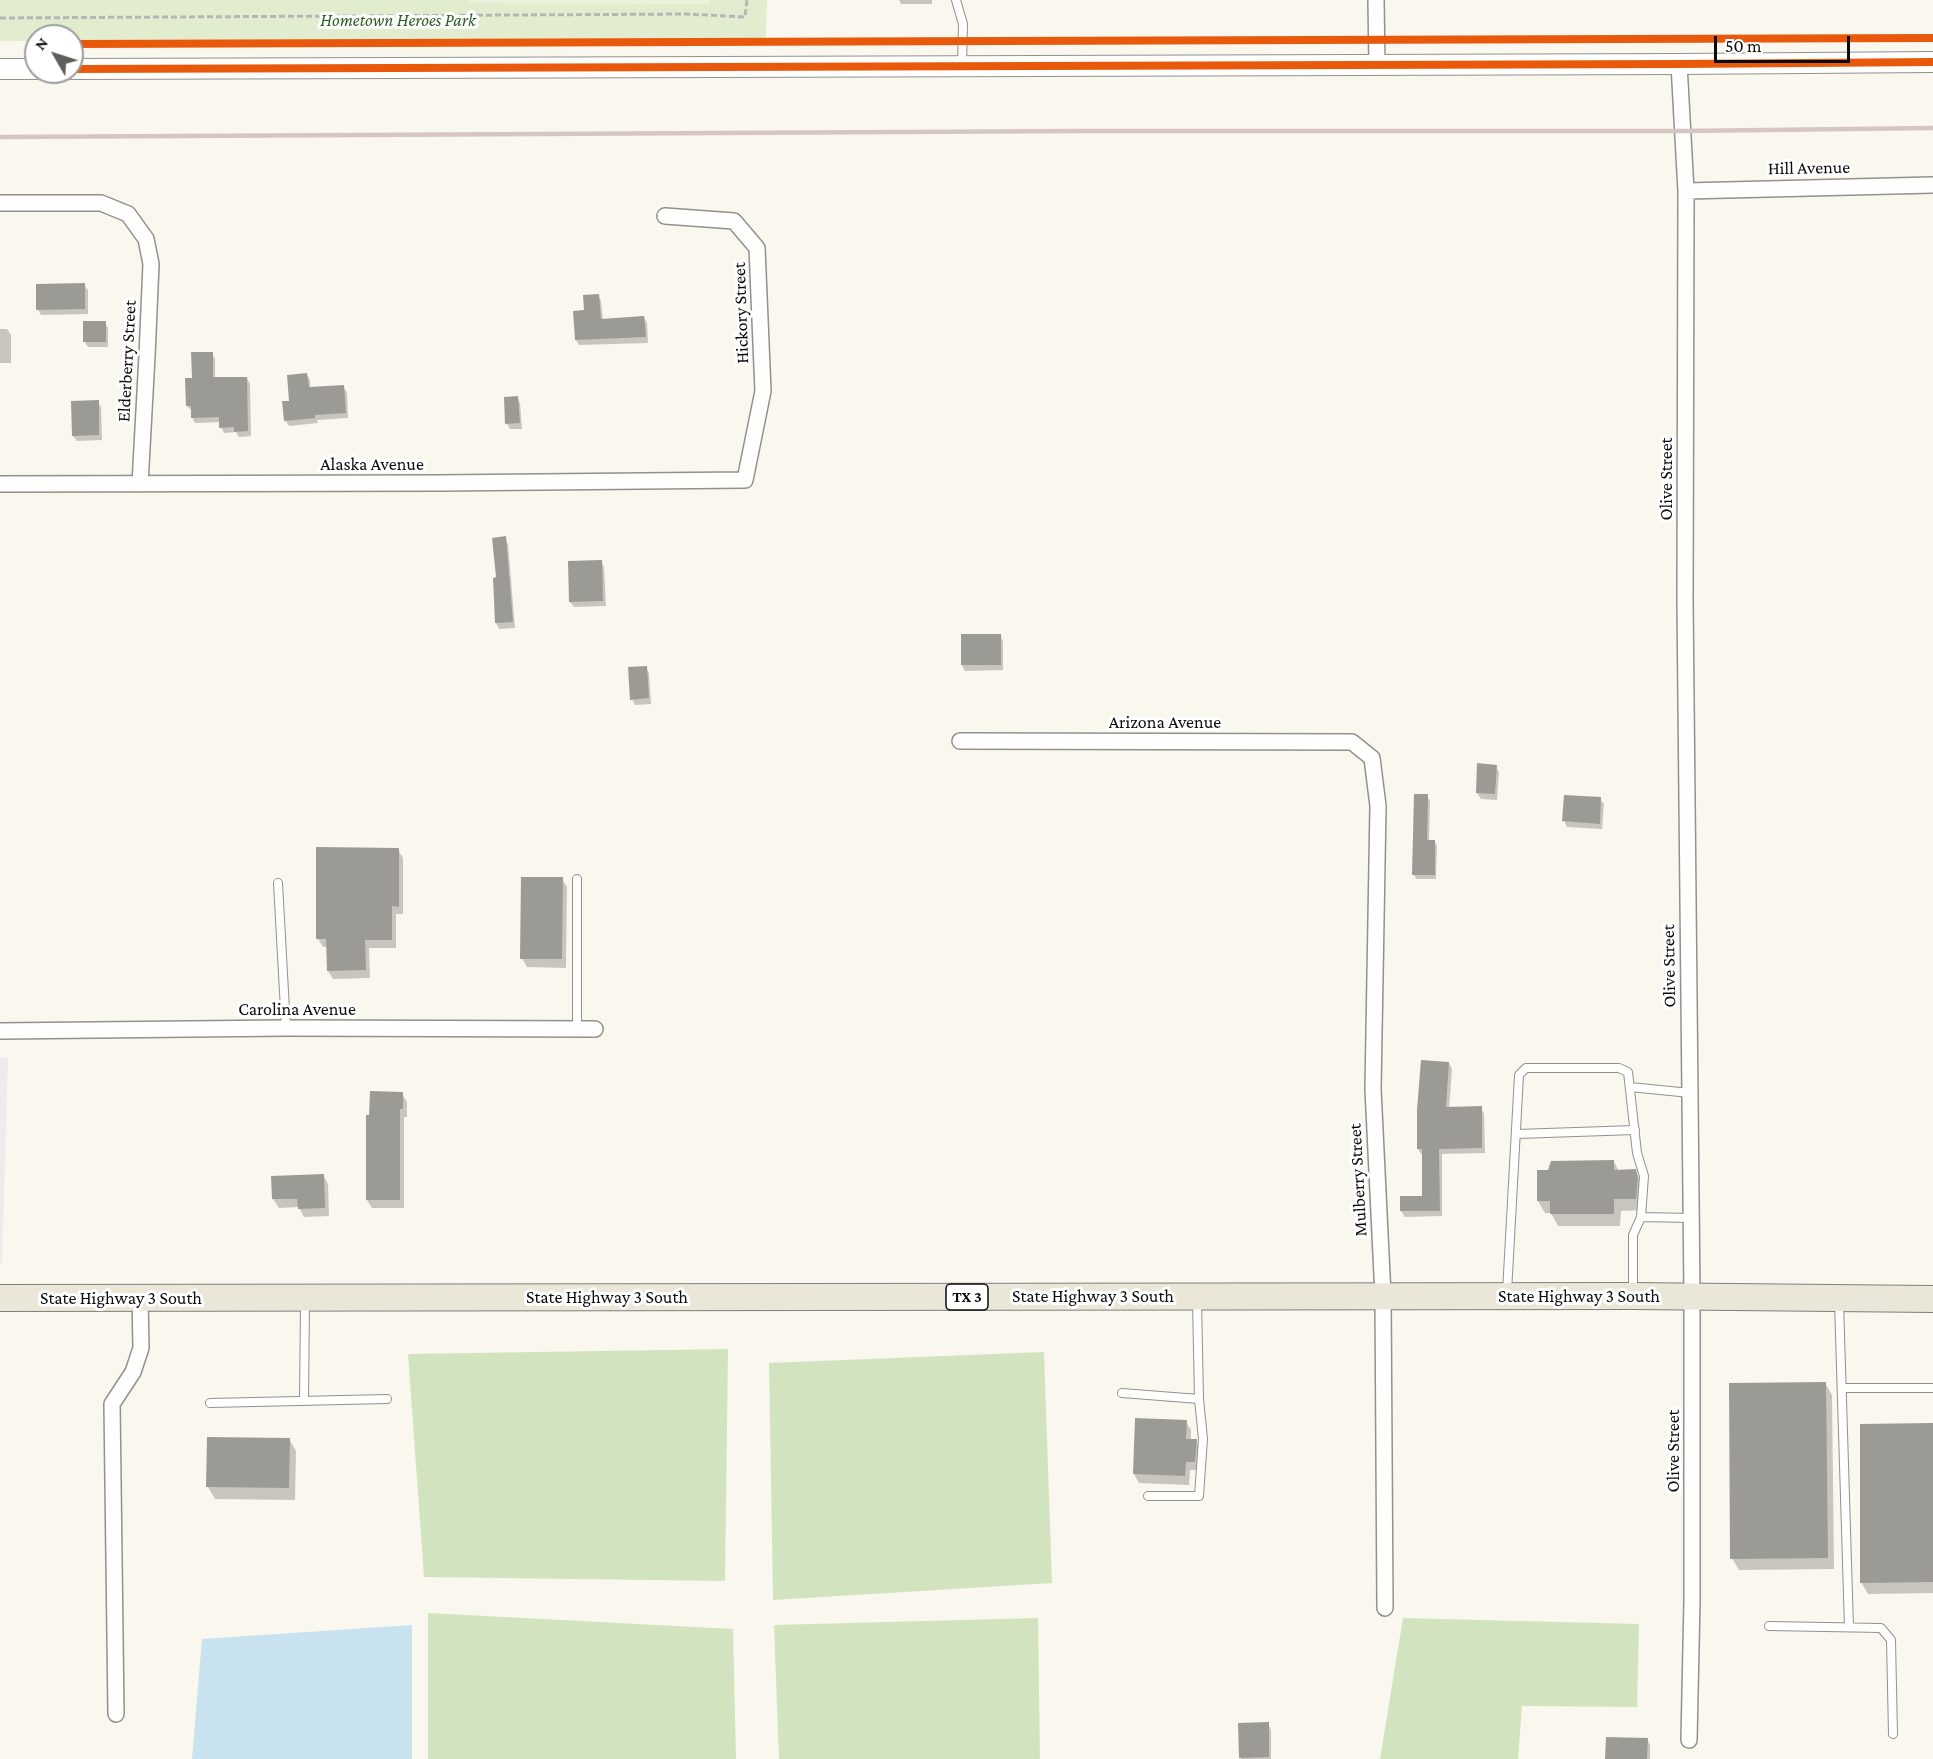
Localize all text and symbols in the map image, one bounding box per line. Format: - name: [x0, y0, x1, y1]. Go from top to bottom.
- park label: Hometown Heroes Park: [320, 9, 476, 31]
- north arrow: [24, 24, 84, 84]
- scale bar: [1717, 24, 1854, 62]
- text: N: [31, 34, 51, 53]
- text: 50 m: [1725, 36, 1762, 56]
- street label: Hill Avenue: [1768, 156, 1850, 180]
- street label: Hickory Street: [728, 262, 754, 364]
- street label: Elderberry Street: [113, 300, 141, 422]
- street label: Olive Street: [1655, 437, 1677, 521]
- street label: Alaska Avenue: [320, 453, 424, 475]
- street label: Arizona Avenue: [1109, 711, 1221, 733]
- street label: Olive Street: [1657, 924, 1681, 1008]
- street label: Carolina Avenue: [238, 998, 356, 1020]
- street label: Mulberry Street: [1344, 1123, 1372, 1237]
- road number: TX 3: [946, 1284, 988, 1310]
- street label: State Highway 3 South: [1012, 1285, 1174, 1307]
- street label: State Highway 3 South: [1498, 1285, 1660, 1307]
- street label: State Highway 3 South: [526, 1286, 688, 1308]
- street label: State Highway 3 South: [40, 1287, 202, 1309]
- street label: Olive Street: [1662, 1409, 1684, 1493]

